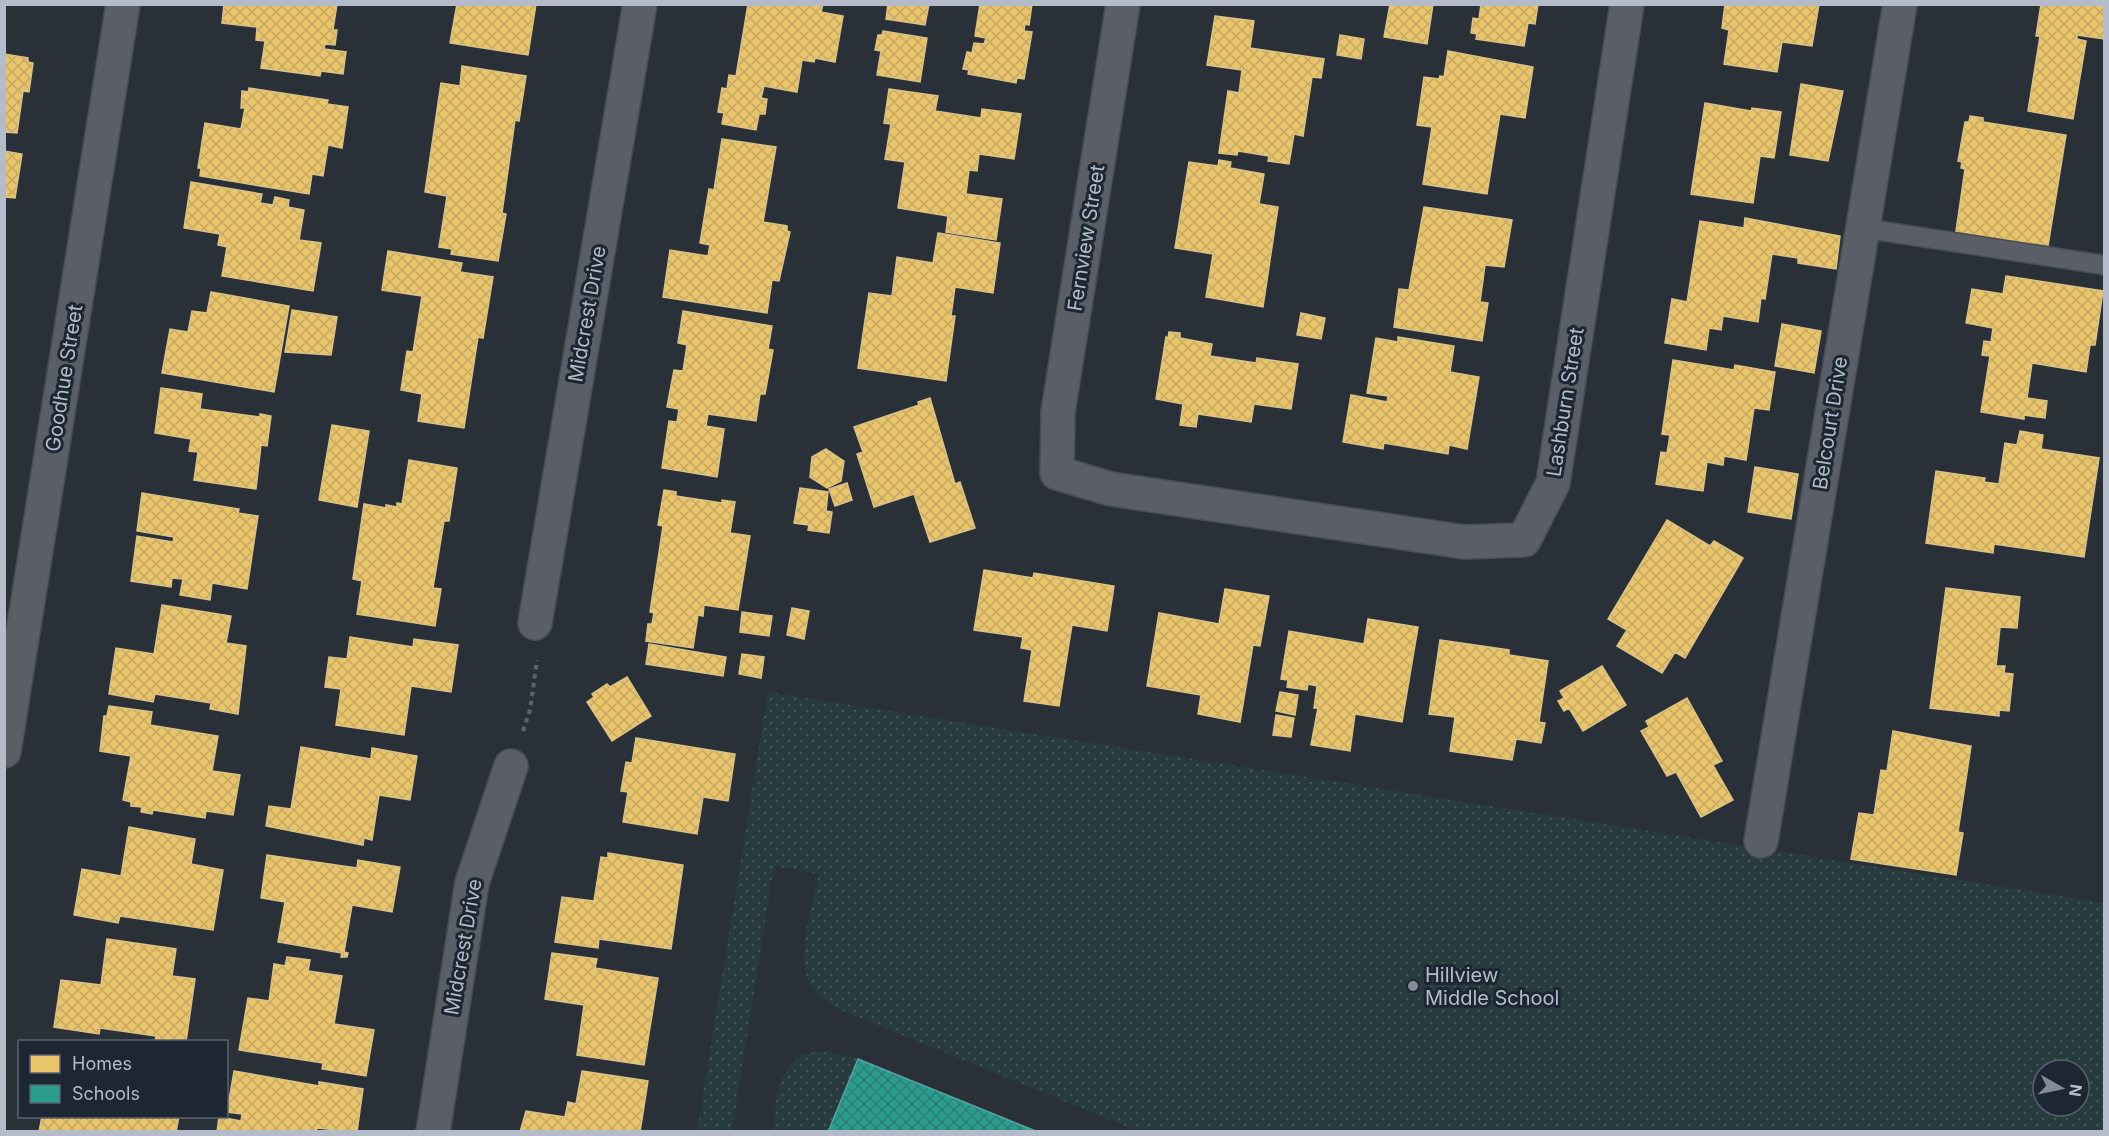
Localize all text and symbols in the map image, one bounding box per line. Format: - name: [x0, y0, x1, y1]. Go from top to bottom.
- street label: Fernview Street: [1063, 163, 1109, 313]
- street label: Midcrest Drive: [563, 244, 611, 384]
- street label: Goodhue Street: [41, 302, 88, 453]
- street label: Lashburn Street: [1541, 325, 1589, 478]
- street label: Belcourt Drive: [1808, 355, 1852, 491]
- street label: Midcrest Drive: [439, 877, 487, 1017]
- place label: Hillview Middle School: [1425, 963, 1559, 1010]
- marker: Hillview Middle School: [1406, 979, 1420, 993]
- legend: [18, 1040, 228, 1118]
- text: Homes: [72, 1053, 132, 1074]
- north arrow: [2031, 1058, 2091, 1118]
- text: Schools: [72, 1083, 140, 1104]
- text: N: [2065, 1083, 2087, 1098]

